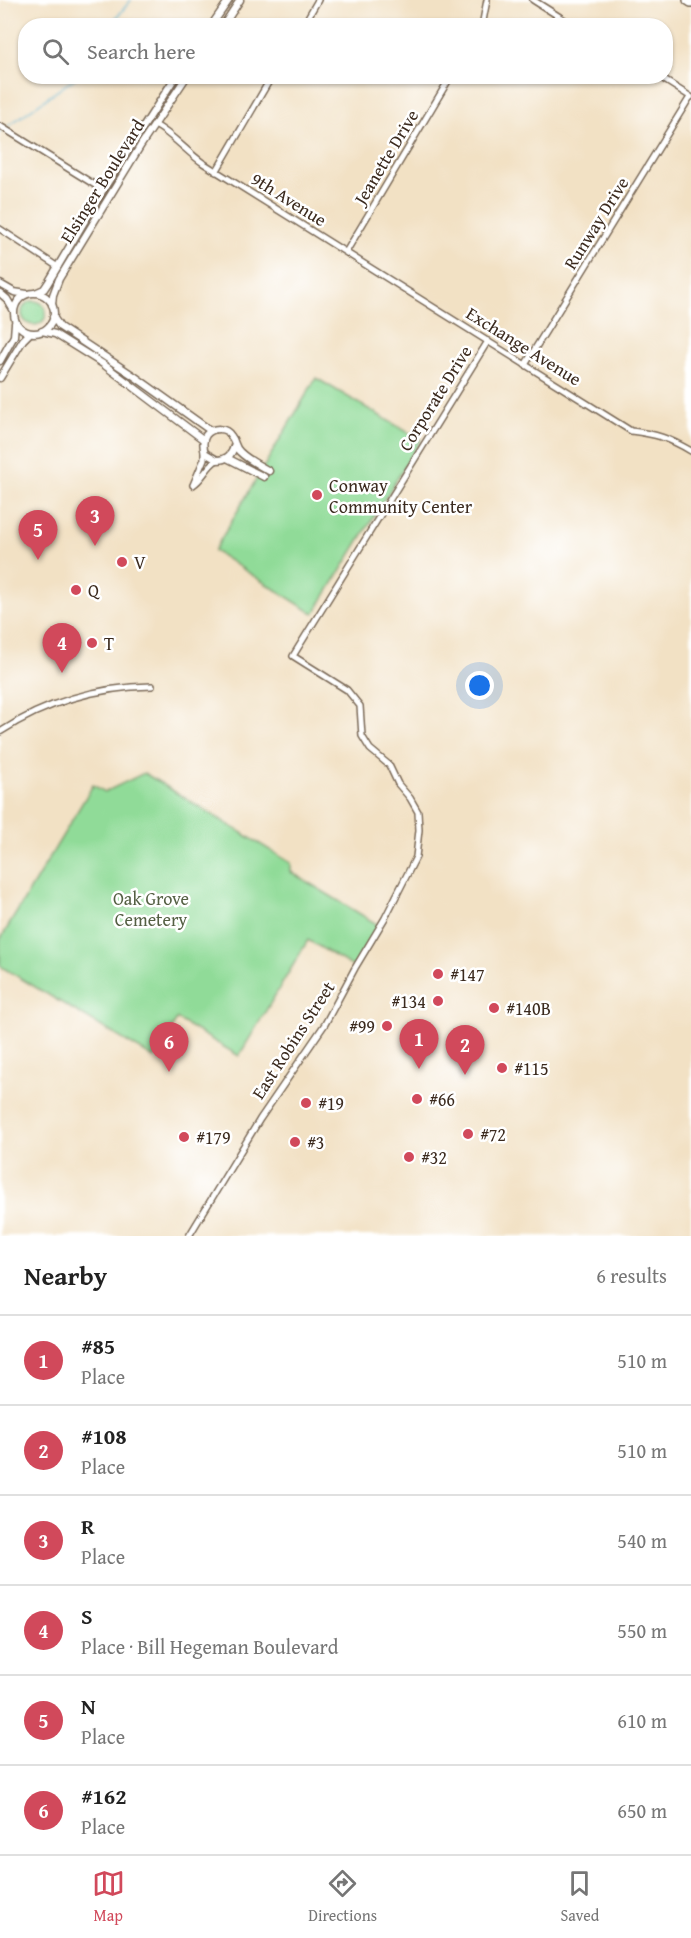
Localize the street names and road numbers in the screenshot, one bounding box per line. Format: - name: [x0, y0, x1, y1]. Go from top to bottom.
- street label: Jeanette Drive: [346, 104, 425, 211]
- street label: Elsinger Boulevard: [53, 113, 151, 248]
- street label: 9th Avenue: [246, 165, 332, 233]
- street label: Runway Drive: [557, 172, 635, 274]
- street label: Exchange Avenue: [461, 300, 587, 392]
- street label: Corporate Drive: [392, 340, 478, 456]
- street label: East Robins Street: [245, 975, 342, 1104]

